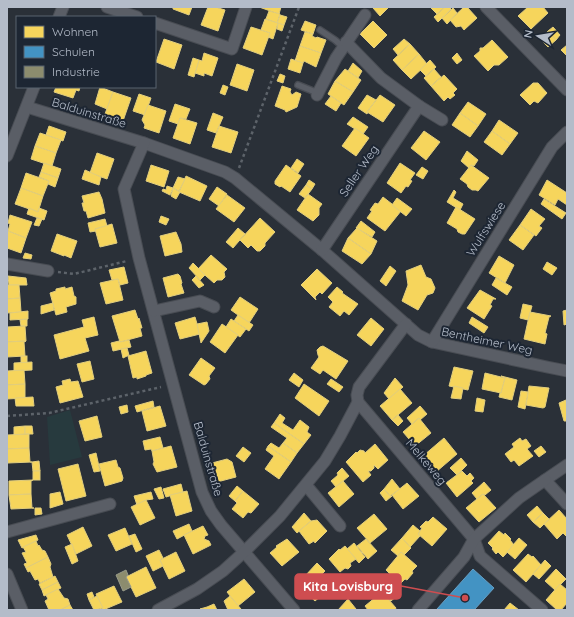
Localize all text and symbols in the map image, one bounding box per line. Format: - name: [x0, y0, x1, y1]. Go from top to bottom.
- legend: [16, 16, 156, 88]
- north arrow: [518, 16, 558, 56]
- text: Wohnen: [52, 24, 98, 39]
- text: N: [521, 29, 536, 39]
- text: Schulen: [52, 44, 95, 59]
- text: Industrie: [52, 64, 100, 79]
- street label: Balduinstraße: [50, 94, 128, 131]
- street label: Seller Weg: [336, 142, 381, 199]
- street label: Wulfswiese: [463, 198, 508, 259]
- street label: Bentheimer Weg: [440, 324, 534, 358]
- street label: Balduinstraße: [191, 420, 226, 498]
- street label: Melkeweg: [403, 436, 450, 488]
- callout: Kita Lovisburg: [295, 574, 401, 599]
- text: Kita Lovisburg: [303, 578, 393, 594]

